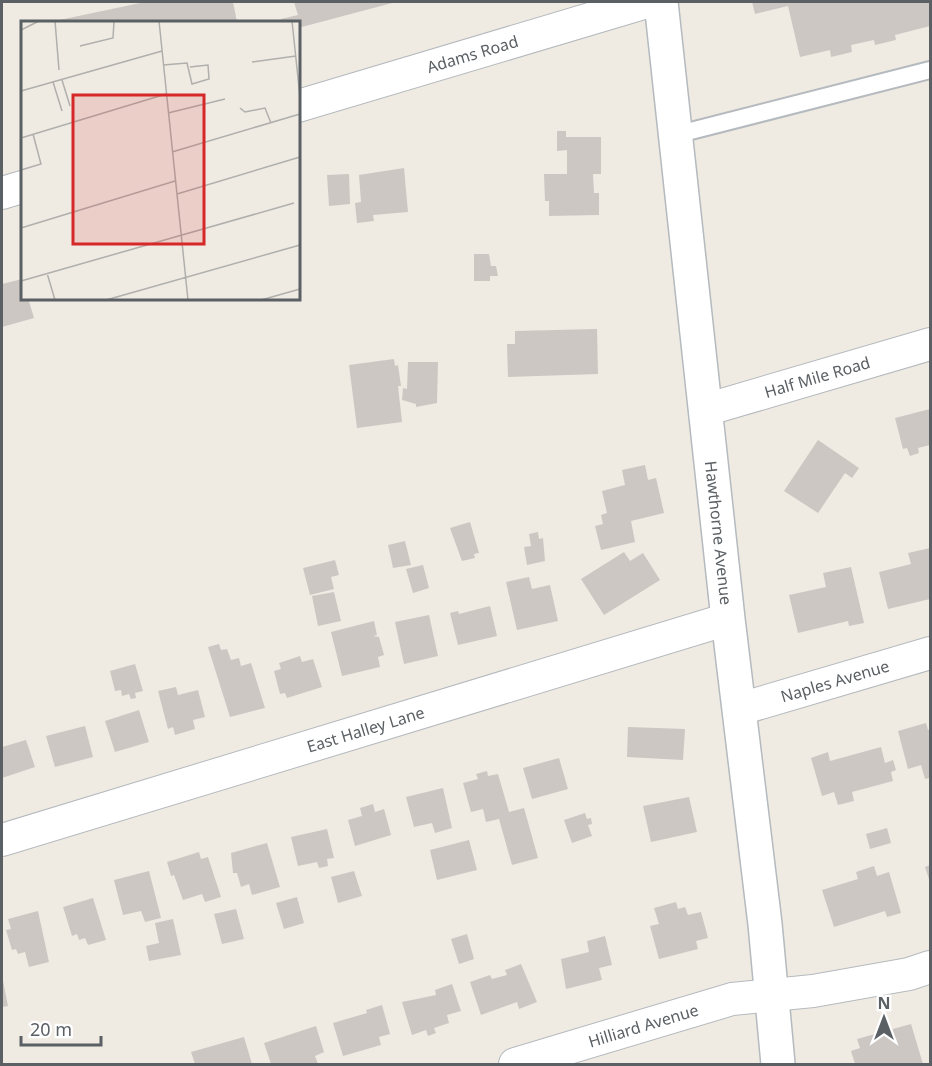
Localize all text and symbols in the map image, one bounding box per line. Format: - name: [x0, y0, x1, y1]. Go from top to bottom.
- inset map: [21, 21, 300, 300]
- street label: Adams Road: [424, 30, 521, 78]
- street label: Half Mile Road: [762, 351, 873, 403]
- street label: Hawthorne Avenue: [700, 460, 737, 606]
- street label: Naples Avenue: [778, 655, 892, 707]
- street label: East Halley Lane: [304, 701, 427, 758]
- north arrow: [854, 988, 914, 1048]
- text: N: [877, 992, 891, 1014]
- street label: Hilliard Avenue: [586, 999, 701, 1052]
- scale bar: [21, 1009, 100, 1047]
- text: 20 m: [30, 1017, 72, 1041]

